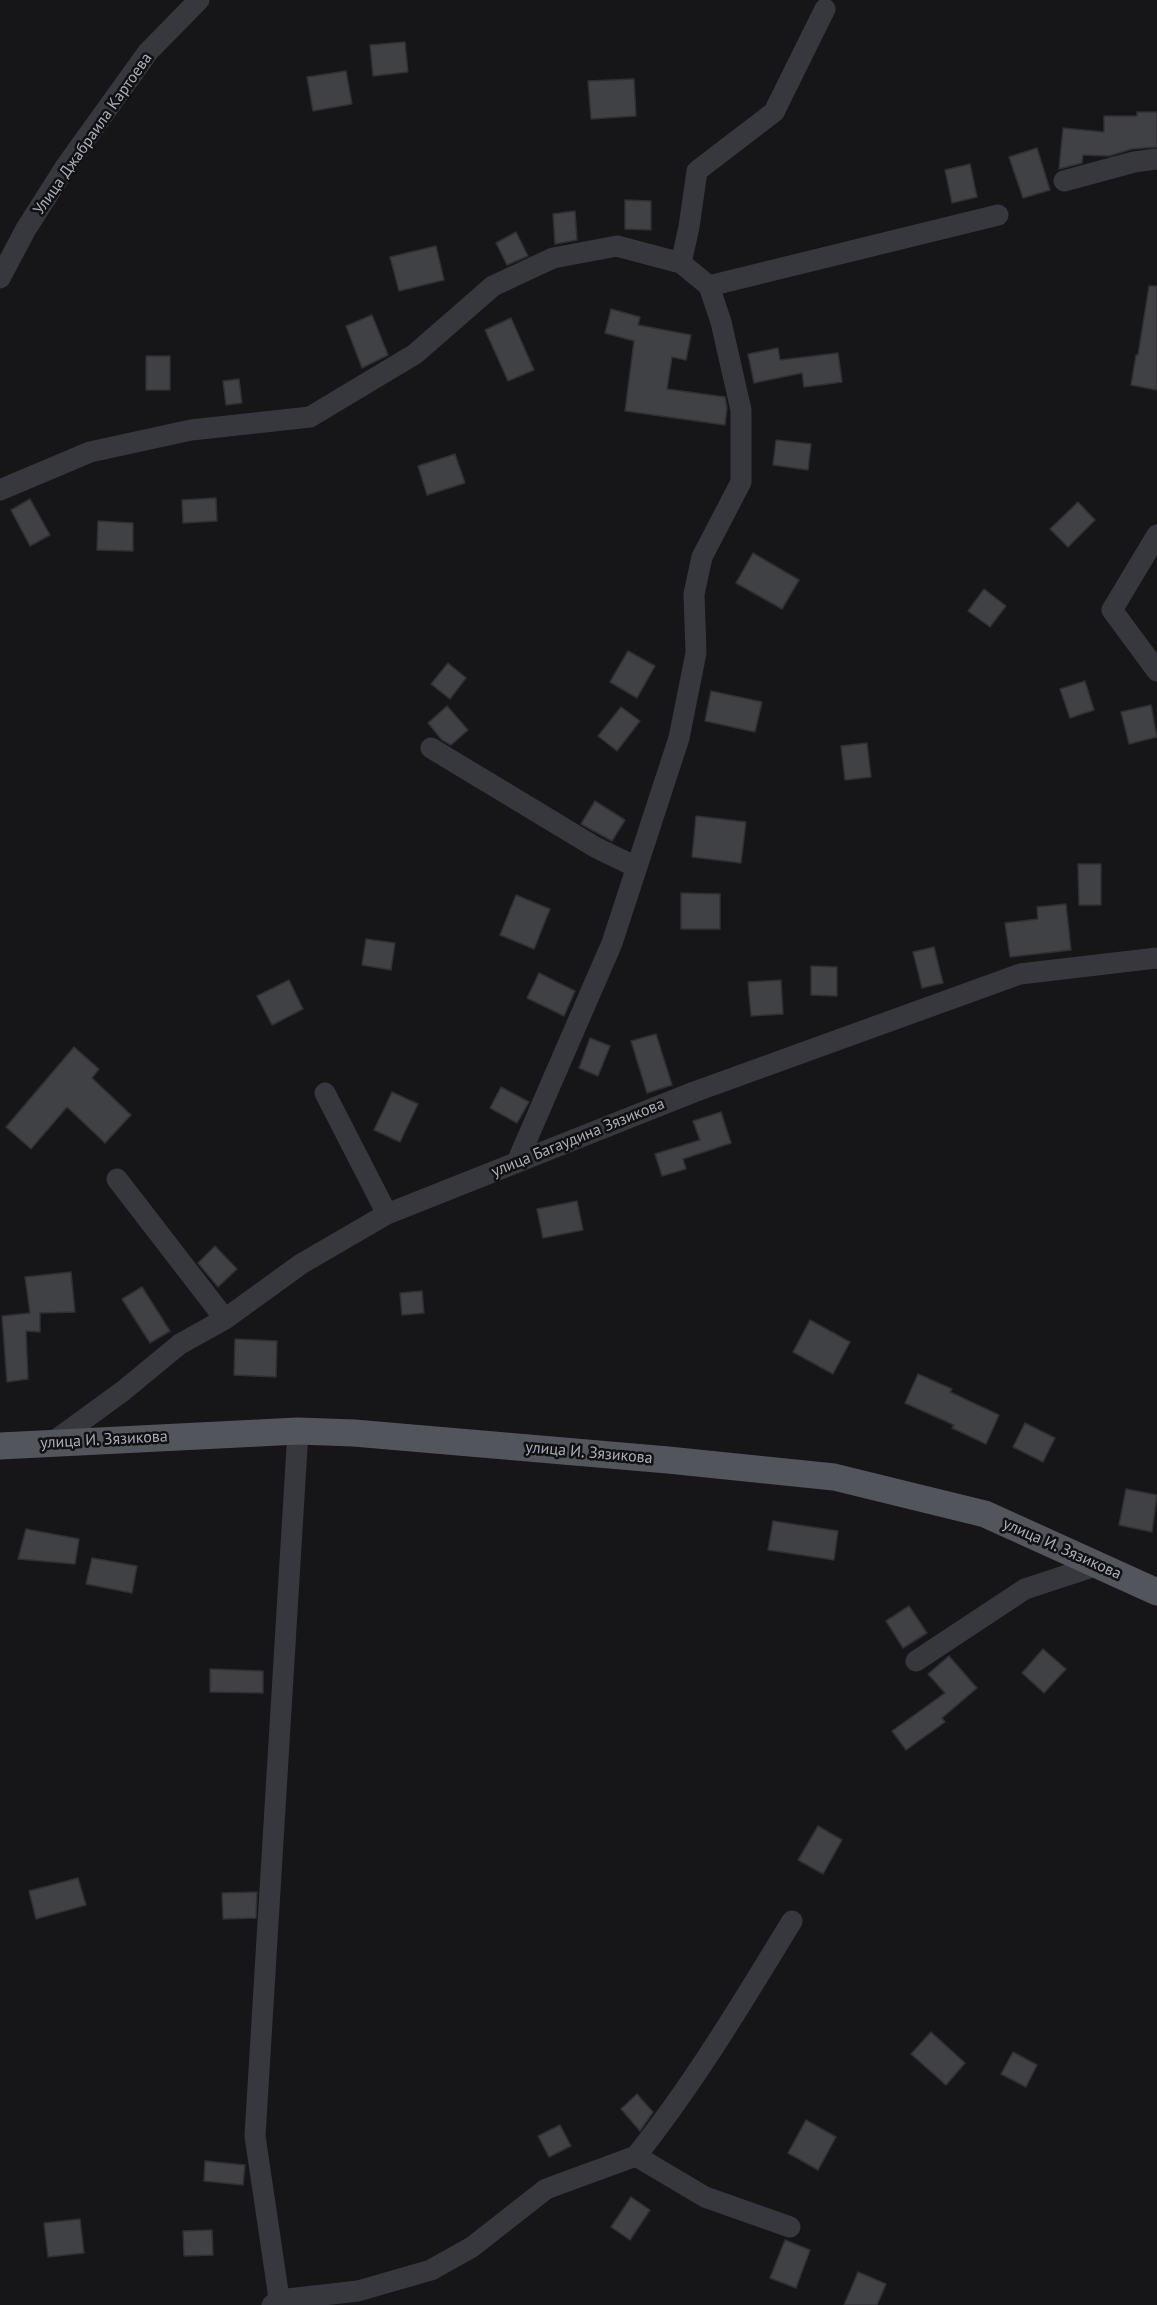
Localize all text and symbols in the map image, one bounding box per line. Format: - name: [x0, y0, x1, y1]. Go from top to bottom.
- street label: Улица Джабраила Картоева: [30, 49, 156, 219]
- street label: улица Багаудина Зязикова: [489, 1094, 667, 1182]
- street label: улица И. Зязикова: [40, 1427, 168, 1453]
- street label: улица И. Зязикова: [525, 1438, 653, 1468]
- street label: улица И. Зязикова: [1000, 1514, 1124, 1584]

